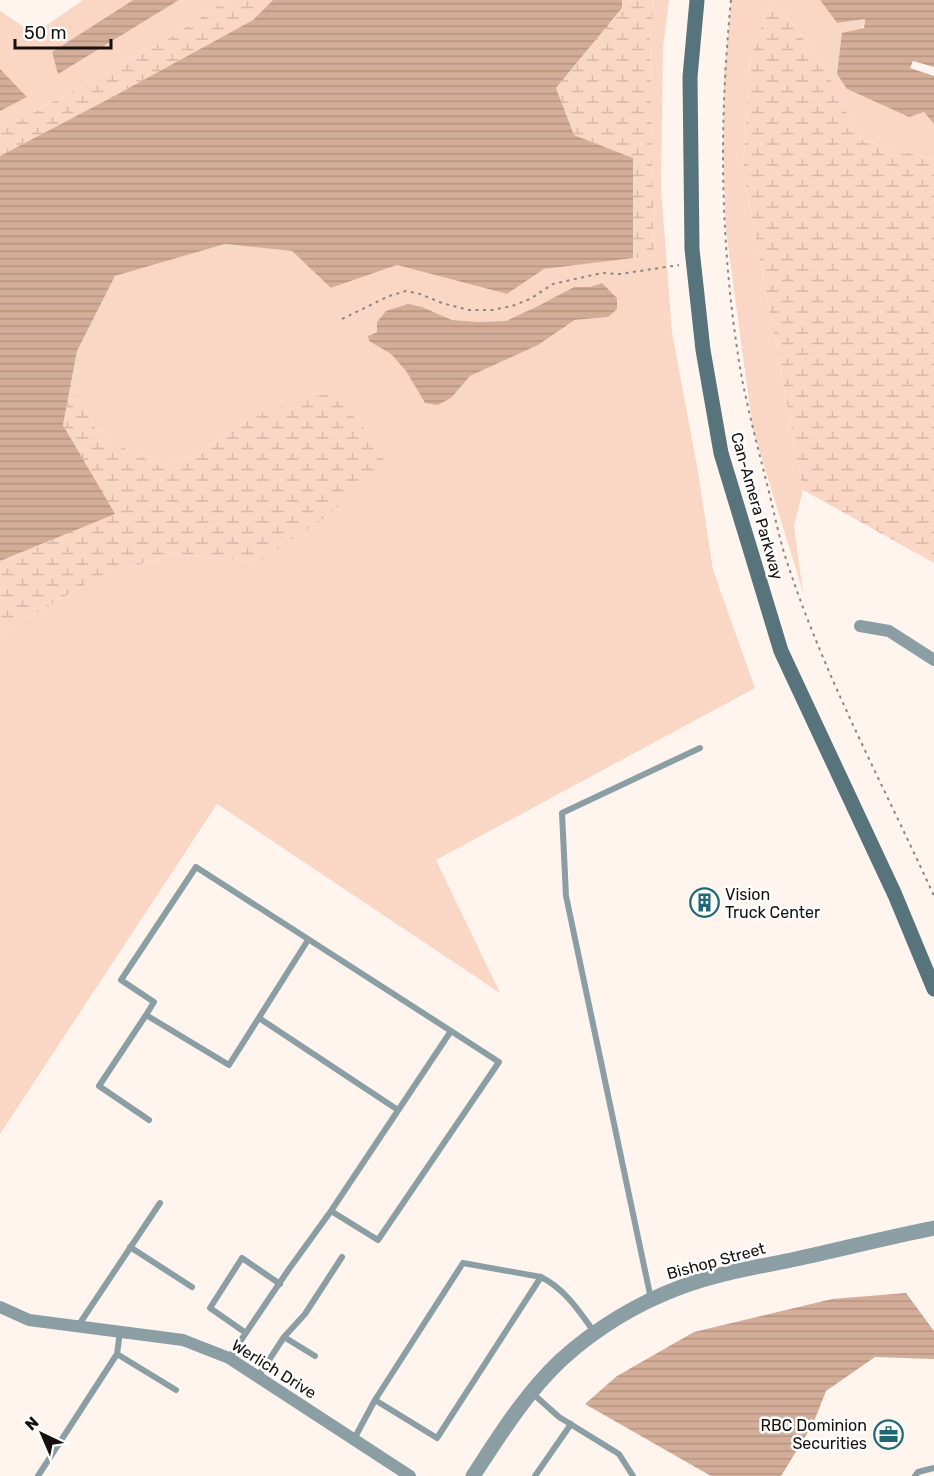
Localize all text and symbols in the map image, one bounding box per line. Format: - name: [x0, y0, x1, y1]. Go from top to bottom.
- scale bar: [15, 12, 111, 50]
- text: 50 m: [24, 22, 67, 44]
- street label: Can-Amera Parkway: [727, 430, 787, 582]
- place label: Vision Truck Center: [725, 885, 820, 922]
- building icon: Vision Truck Center: [688, 887, 720, 919]
- street label: Bishop Street: [665, 1239, 767, 1283]
- street label: Werlich Drive: [228, 1335, 320, 1403]
- north arrow: [12, 1404, 72, 1464]
- text: N: [21, 1413, 43, 1434]
- place label: RBC Dominion Securities: [761, 1416, 867, 1453]
- office icon: RBC Dominion Securities: [872, 1418, 904, 1450]

